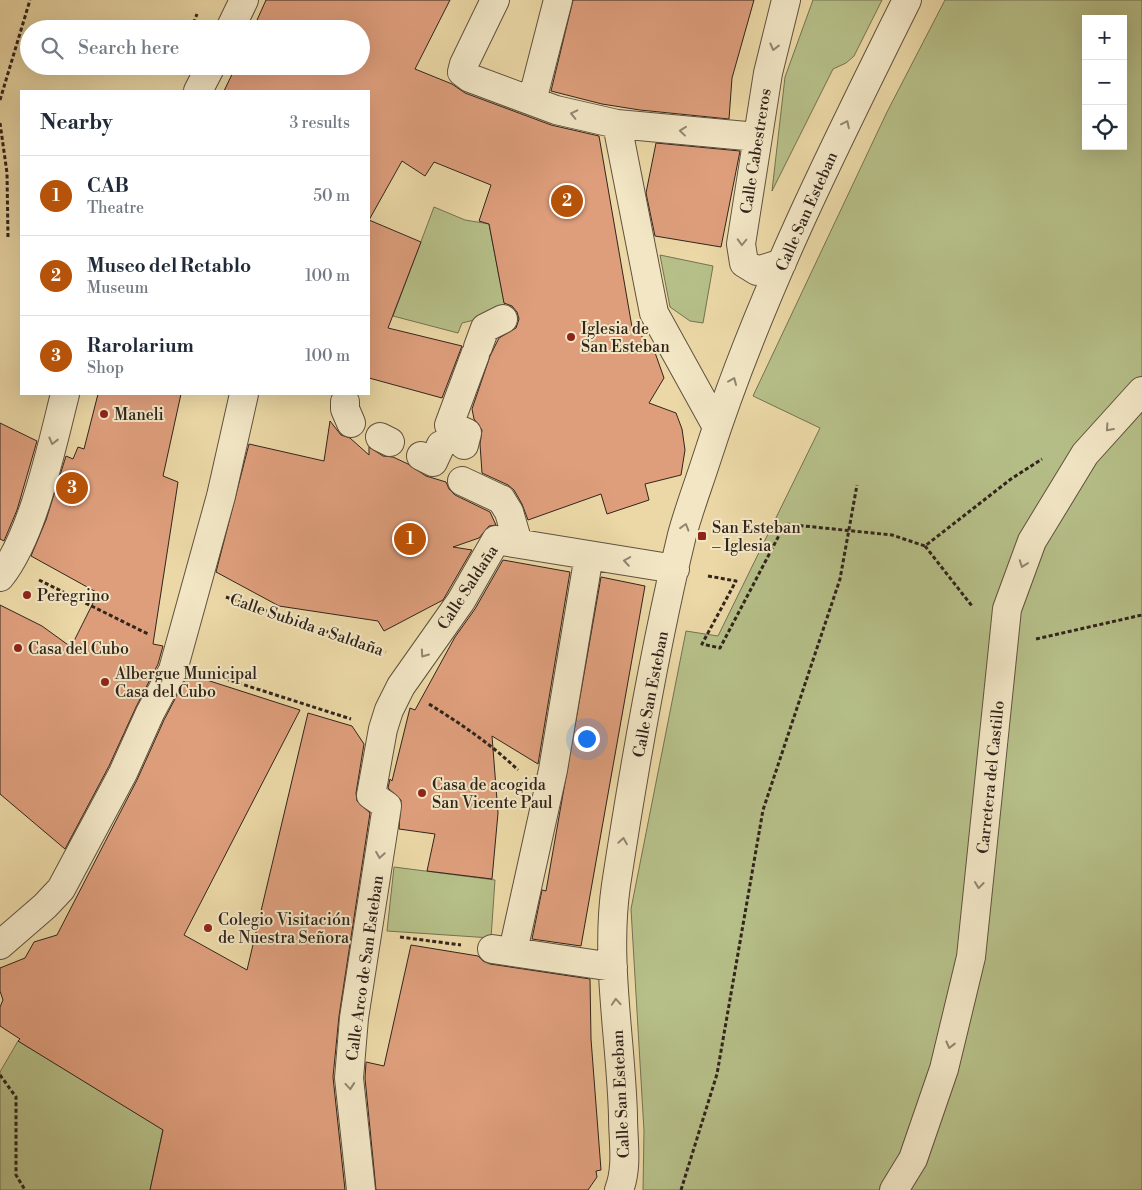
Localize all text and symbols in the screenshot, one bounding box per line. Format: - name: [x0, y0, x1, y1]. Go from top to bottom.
- map controls: [1082, 15, 1127, 150]
- button: +: [1082, 15, 1127, 60]
- search box: [20, 20, 370, 75]
- icon: search: [38, 34, 66, 62]
- text: Search here: [78, 36, 179, 60]
- one-way arrow: [769, 43, 780, 52]
- button: −: [1082, 60, 1127, 105]
- street label: Calle Cabestreros: [736, 87, 776, 215]
- button: locate: [1082, 105, 1127, 150]
- one-way arrow: [569, 109, 578, 120]
- text: Nearby: [40, 110, 113, 136]
- text: 3 results: [289, 113, 350, 133]
- one-way arrow: [840, 120, 850, 129]
- one-way arrow: [679, 126, 687, 137]
- street label: Calle San Esteban: [772, 148, 842, 274]
- text: CAB: [87, 174, 129, 198]
- pin: 2: [551, 182, 583, 220]
- text: 1: [52, 186, 60, 206]
- text: 50 m: [313, 186, 350, 206]
- text: Theatre: [87, 198, 144, 218]
- one-way arrow: [737, 238, 747, 246]
- text: Museo del Retablo: [87, 254, 251, 278]
- text: 2: [51, 266, 61, 286]
- text: 100 m: [305, 266, 350, 286]
- text: Museum: [87, 278, 149, 298]
- place label: Iglesia de San Esteban: [581, 319, 670, 357]
- marker: Iglesia de San Esteban: [565, 331, 577, 343]
- text: Rarolarium: [87, 334, 194, 358]
- text: 3: [51, 346, 61, 366]
- text: 100 m: [305, 346, 350, 366]
- text: Shop: [87, 358, 124, 378]
- one-way arrow: [726, 377, 737, 386]
- place label: Maneli: [114, 405, 164, 425]
- marker: Maneli: [98, 408, 110, 420]
- one-way arrow: [1106, 422, 1115, 431]
- one-way arrow: [48, 437, 59, 445]
- pin: 3: [56, 469, 88, 507]
- place label: San Esteban – Iglesia: [712, 518, 801, 556]
- pin: 1: [394, 520, 426, 558]
- one-way arrow: [679, 523, 689, 532]
- marker: San Esteban – Iglesia: [696, 530, 708, 542]
- street label: Calle Saldaña: [433, 541, 503, 634]
- one-way arrow: [623, 556, 632, 566]
- one-way arrow: [1019, 559, 1029, 568]
- place label: Peregrino: [37, 586, 110, 606]
- marker: Peregrino: [21, 589, 33, 601]
- street label: Calle Subida a Saldaña: [227, 589, 387, 661]
- street label: Calle San Esteban: [629, 629, 673, 759]
- place label: Casa del Cubo: [28, 639, 129, 659]
- marker: Casa del Cubo: [12, 642, 24, 654]
- one-way arrow: [420, 648, 430, 657]
- place label: Albergue Municipal Casa del Cubo: [114, 664, 257, 702]
- marker: Albergue Municipal Casa del Cubo: [99, 676, 111, 688]
- street label: Carretera del Castillo: [973, 700, 1009, 855]
- your location: [574, 726, 600, 752]
- place label: Casa de acogida San Vicente Paul: [432, 775, 553, 813]
- marker: Casa de acogida San Vicente Paul: [416, 787, 428, 799]
- one-way arrow: [617, 836, 627, 845]
- one-way arrow: [375, 850, 385, 859]
- street label: Calle Arco de San Esteban: [342, 874, 388, 1062]
- one-way arrow: [973, 882, 984, 890]
- place label: Colegio Visitación de Nuestra Señora: [218, 910, 351, 948]
- marker: Colegio Visitación de Nuestra Señora: [202, 922, 214, 934]
- one-way arrow: [610, 998, 621, 1006]
- street label: Calle San Esteban: [608, 1029, 634, 1159]
- one-way arrow: [945, 1040, 956, 1049]
- one-way arrow: [344, 1082, 355, 1090]

